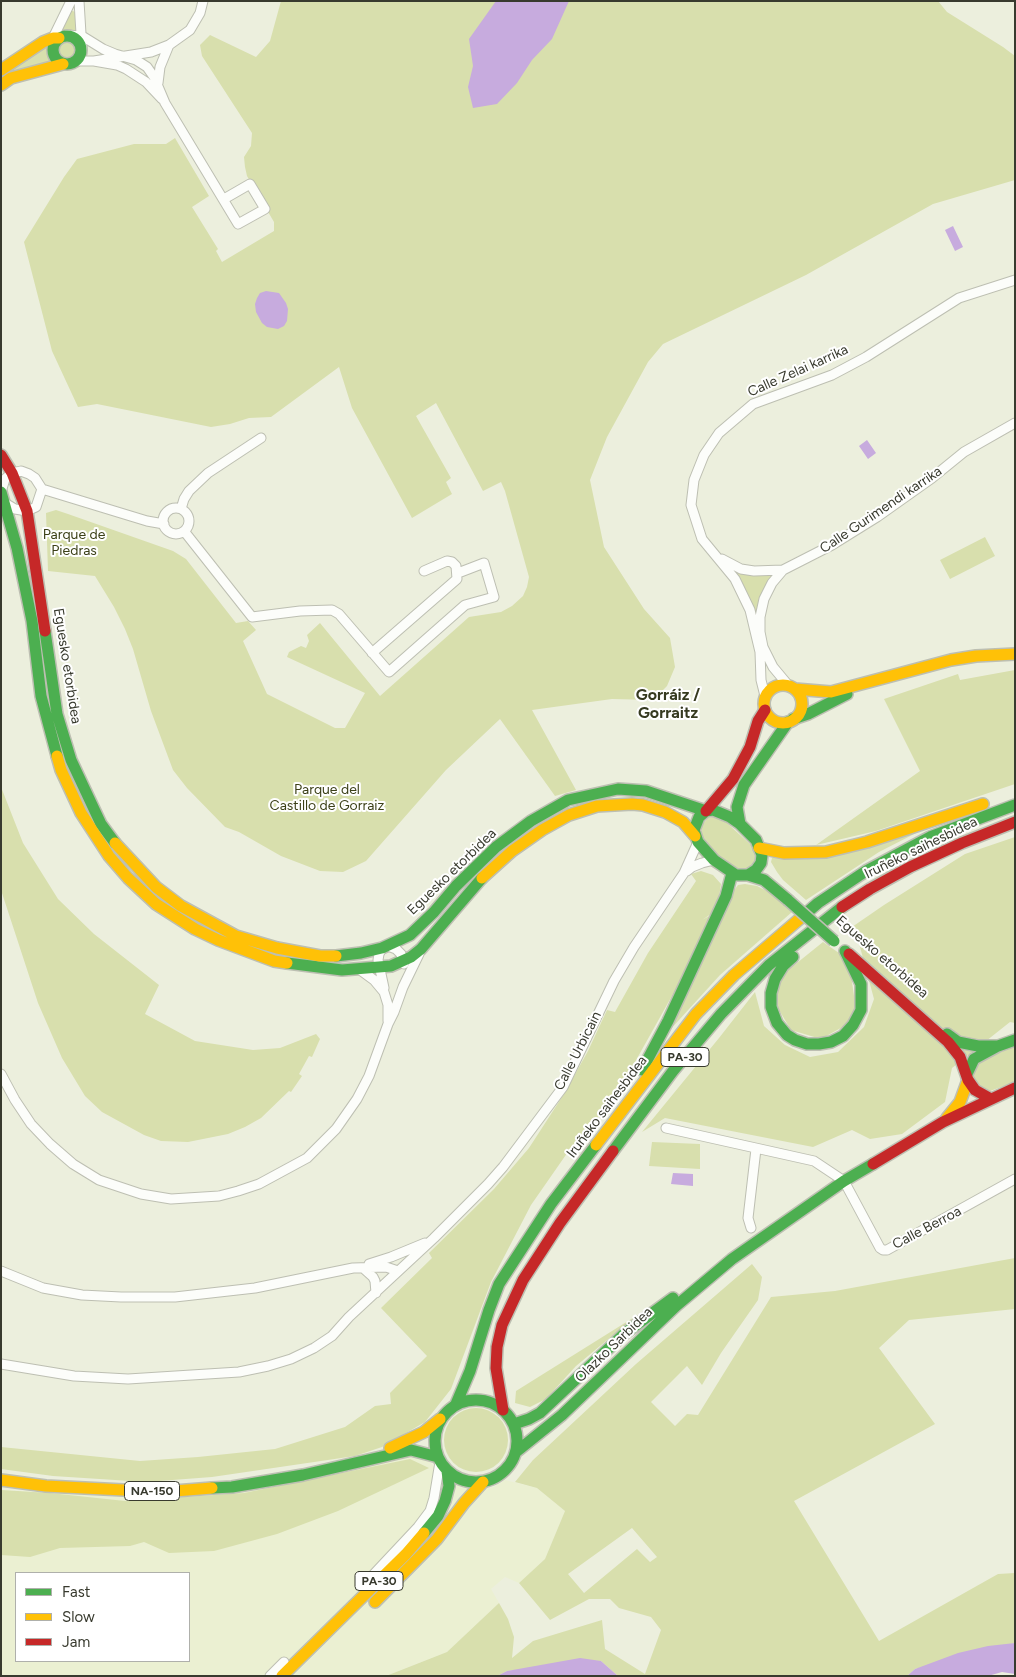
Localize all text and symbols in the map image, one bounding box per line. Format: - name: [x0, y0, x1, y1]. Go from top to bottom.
- street label: Calle Zelai karrika: [745, 341, 851, 401]
- street label: Calle Gurimendi karrika: [817, 463, 945, 557]
- park label: Parque de Piedras: [43, 527, 105, 560]
- street label: Eguesko etorbidea: [50, 607, 84, 725]
- district label: Gorráiz / Gorraitz: [636, 685, 700, 723]
- park label: Parque del Castillo de Gorraiz: [270, 782, 384, 814]
- street label: Iruñeko saihesbidea: [862, 813, 980, 883]
- street label: Eguesko etorbidea: [404, 825, 500, 919]
- street label: Eguesko etorbidea: [832, 912, 932, 1002]
- street label: Calle Urbicain: [551, 1009, 605, 1093]
- road number: PA-30: [661, 1048, 709, 1066]
- street label: Iruñeko saihesbidea: [563, 1053, 651, 1161]
- street label: Calle Berroa: [890, 1203, 964, 1253]
- street label: Olazko Sarbidea: [572, 1304, 656, 1386]
- road number: NA-150: [124, 1482, 180, 1500]
- legend: [15, 1572, 190, 1662]
- road number: PA-30: [355, 1572, 403, 1590]
- text: Fast: [62, 1583, 90, 1601]
- text: Slow: [62, 1608, 95, 1626]
- text: Jam: [62, 1633, 90, 1651]

